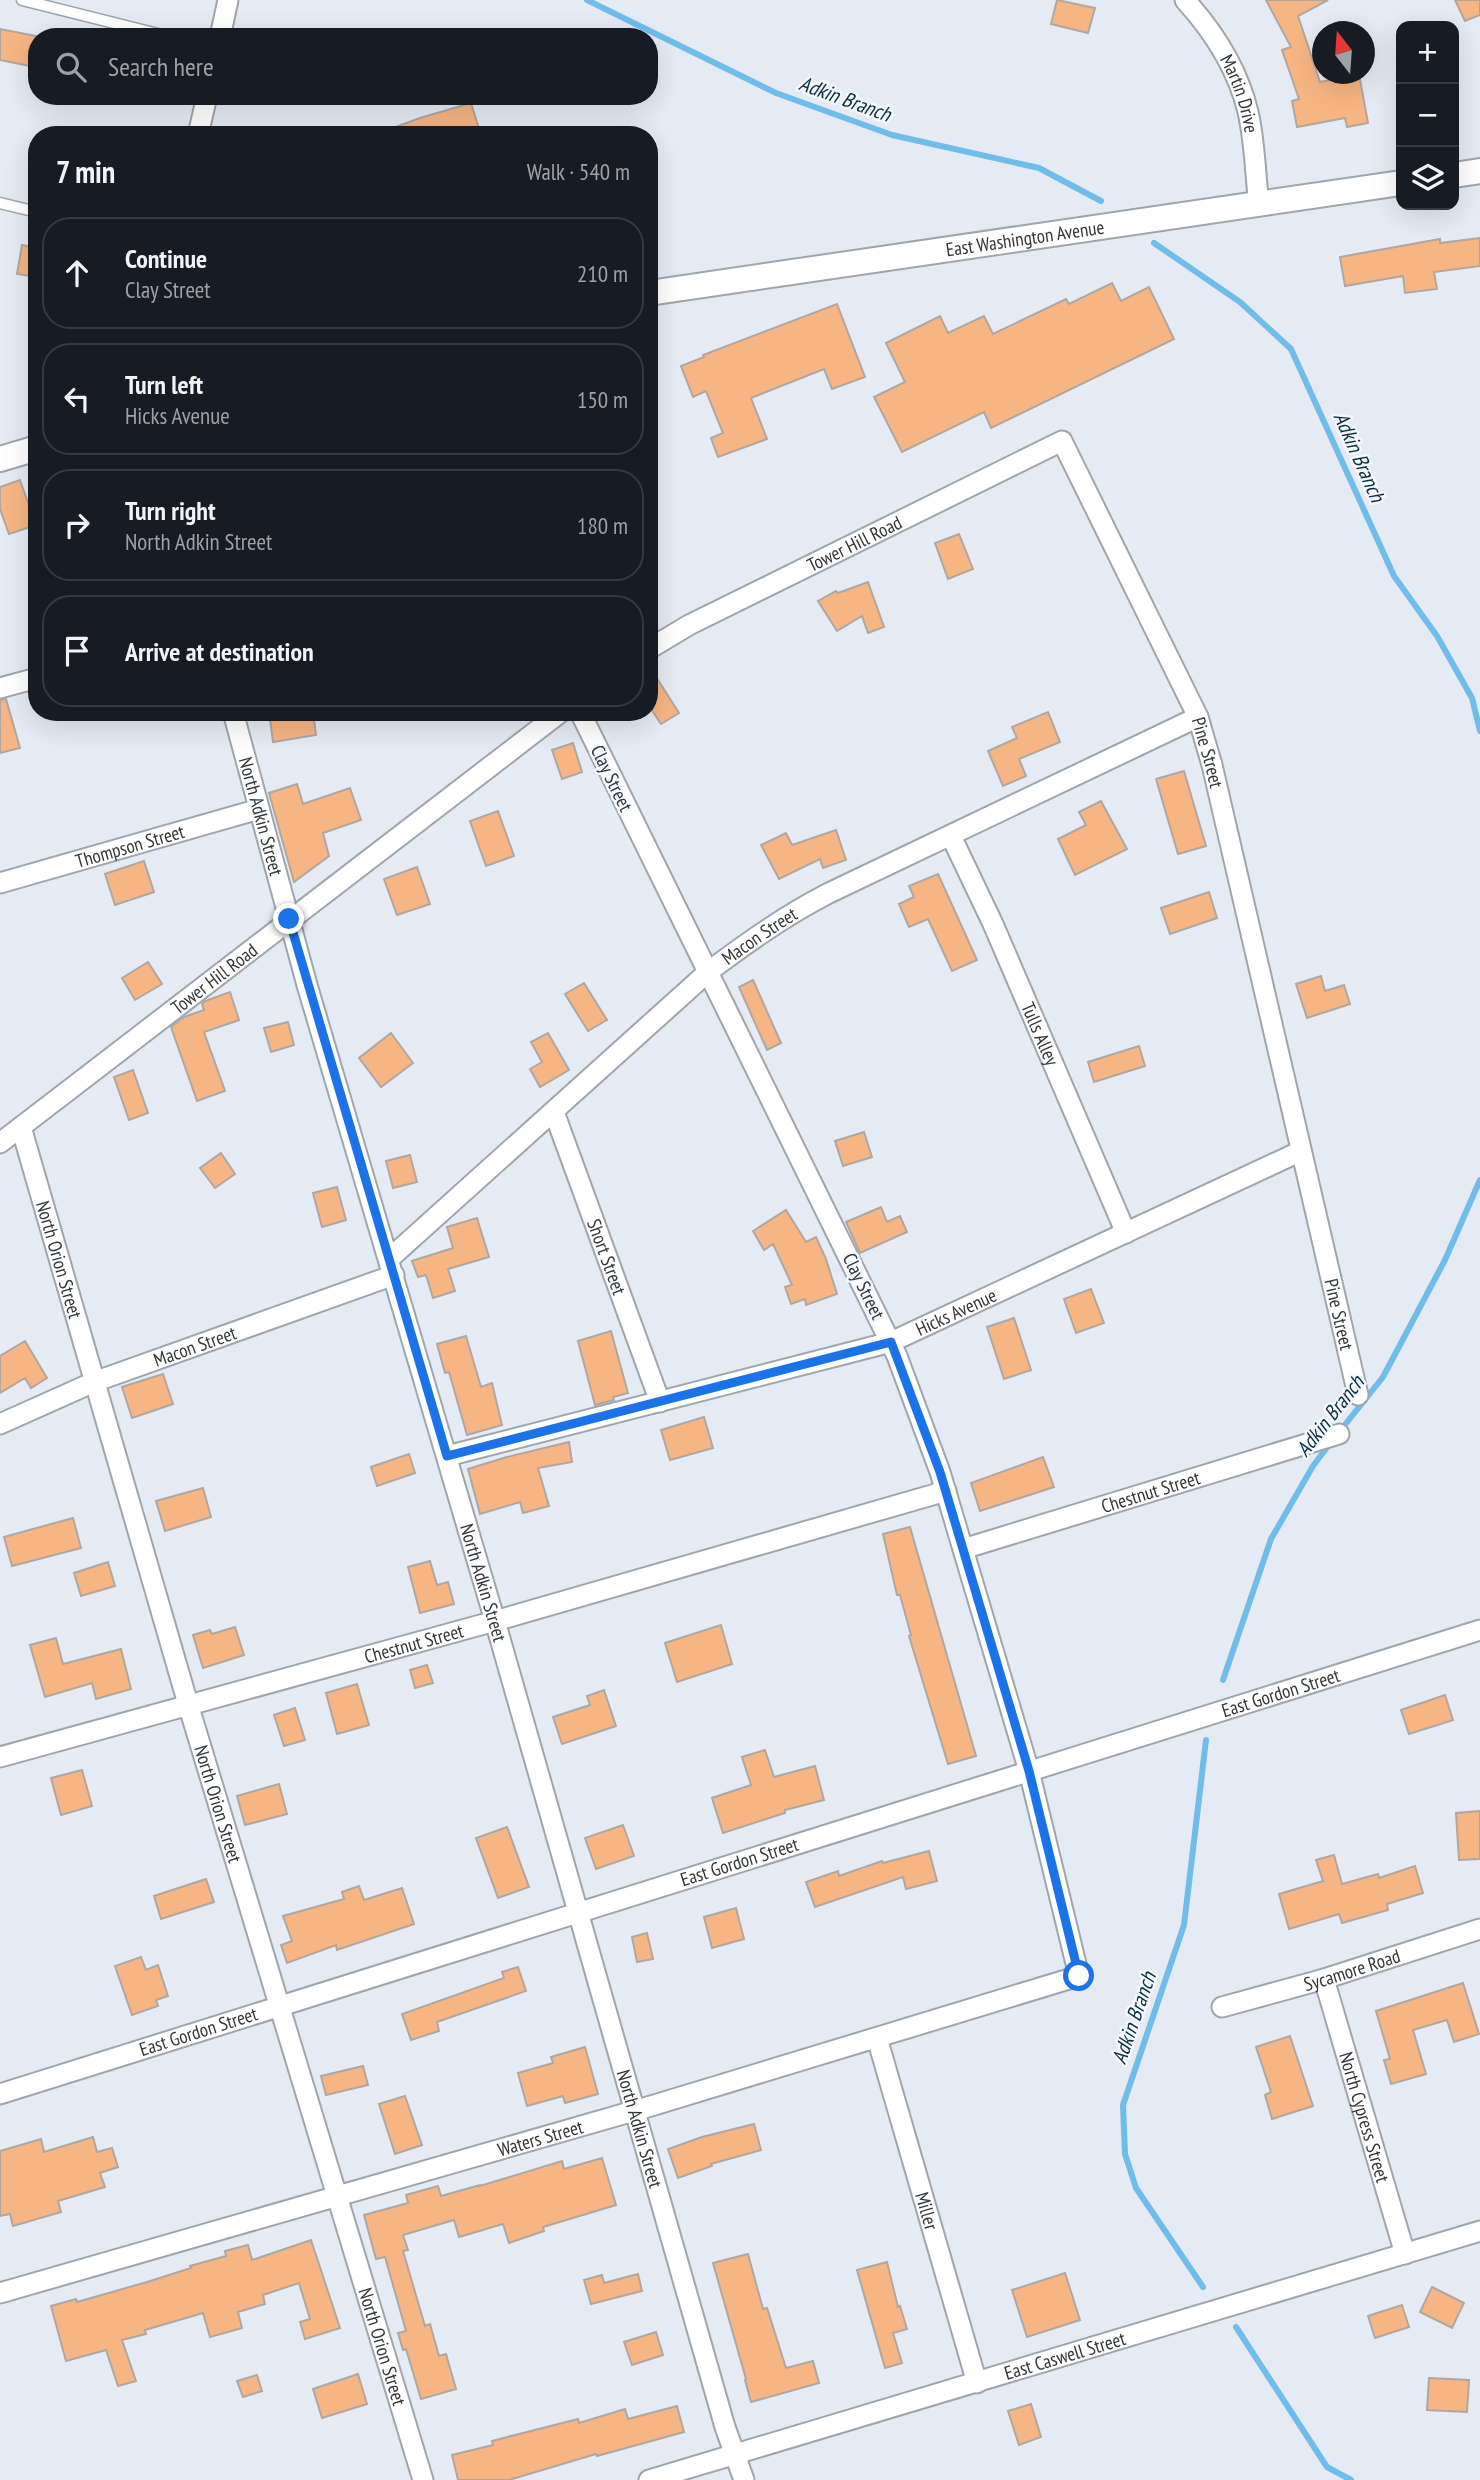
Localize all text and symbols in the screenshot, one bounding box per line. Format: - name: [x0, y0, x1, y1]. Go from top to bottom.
- north arrow: [1312, 21, 1375, 84]
- map controls: [1396, 21, 1459, 210]
- button: +: [1396, 21, 1459, 84]
- search box: [28, 28, 658, 105]
- icon: search: [52, 48, 90, 86]
- text: Search here: [108, 50, 214, 83]
- street label: Martin Drive: [1215, 50, 1264, 135]
- water label: Adkin Branch: [796, 70, 896, 128]
- button: −: [1396, 84, 1459, 147]
- button: layers: [1396, 147, 1459, 210]
- text: 7 min: [56, 152, 115, 191]
- text: Walk · 540 m: [527, 157, 630, 186]
- street label: East Washington Avenue: [944, 215, 1106, 261]
- text: Continue: [125, 242, 207, 275]
- icon: ahead: [58, 254, 96, 292]
- text: 210 m: [577, 259, 628, 288]
- text: Clay Street: [125, 275, 211, 304]
- text: Turn left: [125, 368, 203, 401]
- icon: left: [58, 380, 96, 418]
- text: 150 m: [577, 385, 628, 414]
- text: Hicks Avenue: [125, 401, 230, 430]
- water label: Adkin Branch: [1328, 408, 1392, 507]
- text: Turn right: [125, 494, 216, 527]
- icon: right: [58, 506, 96, 544]
- street label: Tower Hill Road: [803, 510, 906, 577]
- text: 180 m: [577, 511, 628, 540]
- text: North Adkin Street: [125, 527, 272, 556]
- icon: arrive: [58, 632, 96, 670]
- text: Arrive at destination: [125, 635, 314, 668]
- street label: Pine Street: [1187, 714, 1229, 791]
- street label: Clay Street: [586, 741, 639, 816]
- street label: North Adkin Street: [234, 754, 289, 879]
- street label: Thompson Street: [73, 819, 188, 873]
- street label: Macon Street: [717, 901, 802, 970]
- route end: [273, 903, 304, 934]
- street label: Tower Hill Road: [166, 938, 262, 1019]
- street label: Tulls Alley: [1016, 998, 1065, 1070]
- street label: North Orion Street: [31, 1198, 88, 1322]
- street label: Short Street: [582, 1215, 632, 1299]
- street label: Clay Street: [838, 1249, 891, 1324]
- street label: Pine Street: [1319, 1276, 1359, 1353]
- street label: Hicks Avenue: [912, 1283, 1000, 1341]
- street label: Macon Street: [150, 1320, 240, 1372]
- water label: Adkin Branch: [1290, 1368, 1371, 1462]
- street label: Chestnut Street: [1098, 1465, 1203, 1518]
- street label: North Adkin Street: [455, 1521, 512, 1645]
- street label: Chestnut Street: [361, 1618, 467, 1668]
- street label: East Gordon Street: [1219, 1663, 1343, 1722]
- street label: North Orion Street: [189, 1742, 248, 1866]
- street label: East Gordon Street: [677, 1832, 802, 1891]
- street label: Sycamore Road: [1301, 1943, 1403, 1996]
- route start: [1063, 1960, 1094, 1991]
- water label: Adkin Branch: [1105, 1967, 1162, 2067]
- street label: East Gordon Street: [136, 2001, 261, 2061]
- street label: North Cypress Street: [1334, 2049, 1395, 2186]
- street label: North Adkin Street: [612, 2067, 668, 2191]
- street label: Waters Street: [495, 2114, 586, 2161]
- street label: Miller: [910, 2189, 944, 2233]
- street label: North Orion Street: [353, 2285, 412, 2409]
- street label: East Caswell Street: [1001, 2326, 1129, 2385]

